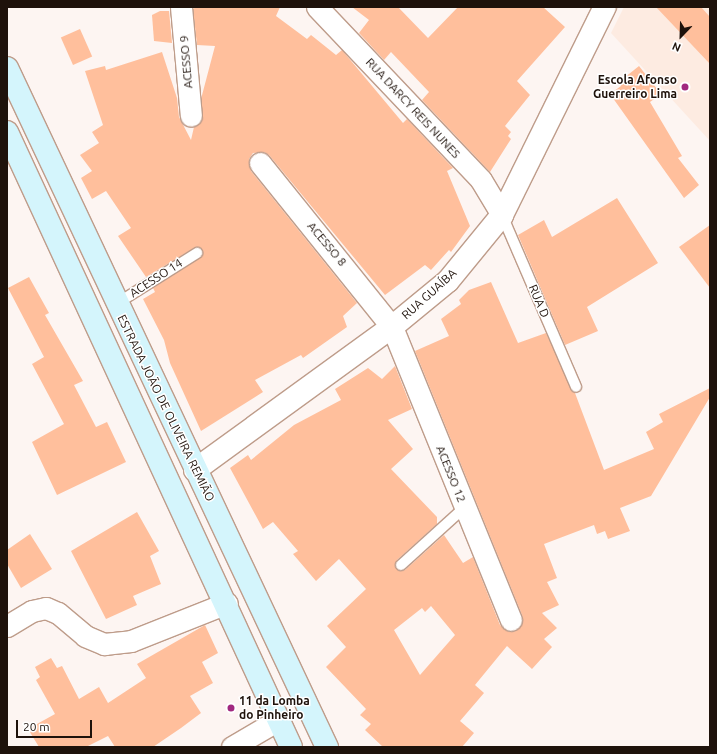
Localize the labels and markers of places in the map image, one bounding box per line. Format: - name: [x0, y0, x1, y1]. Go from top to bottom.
- place label: Escola Afonso Guerreiro Lima: [593, 73, 677, 101]
- marker: Escola Afonso Guerreiro Lima: [680, 82, 690, 92]
- place label: 11 da Lomba do Pinheiro: [239, 694, 310, 722]
- marker: 11 da Lomba do Pinheiro: [226, 703, 236, 713]

